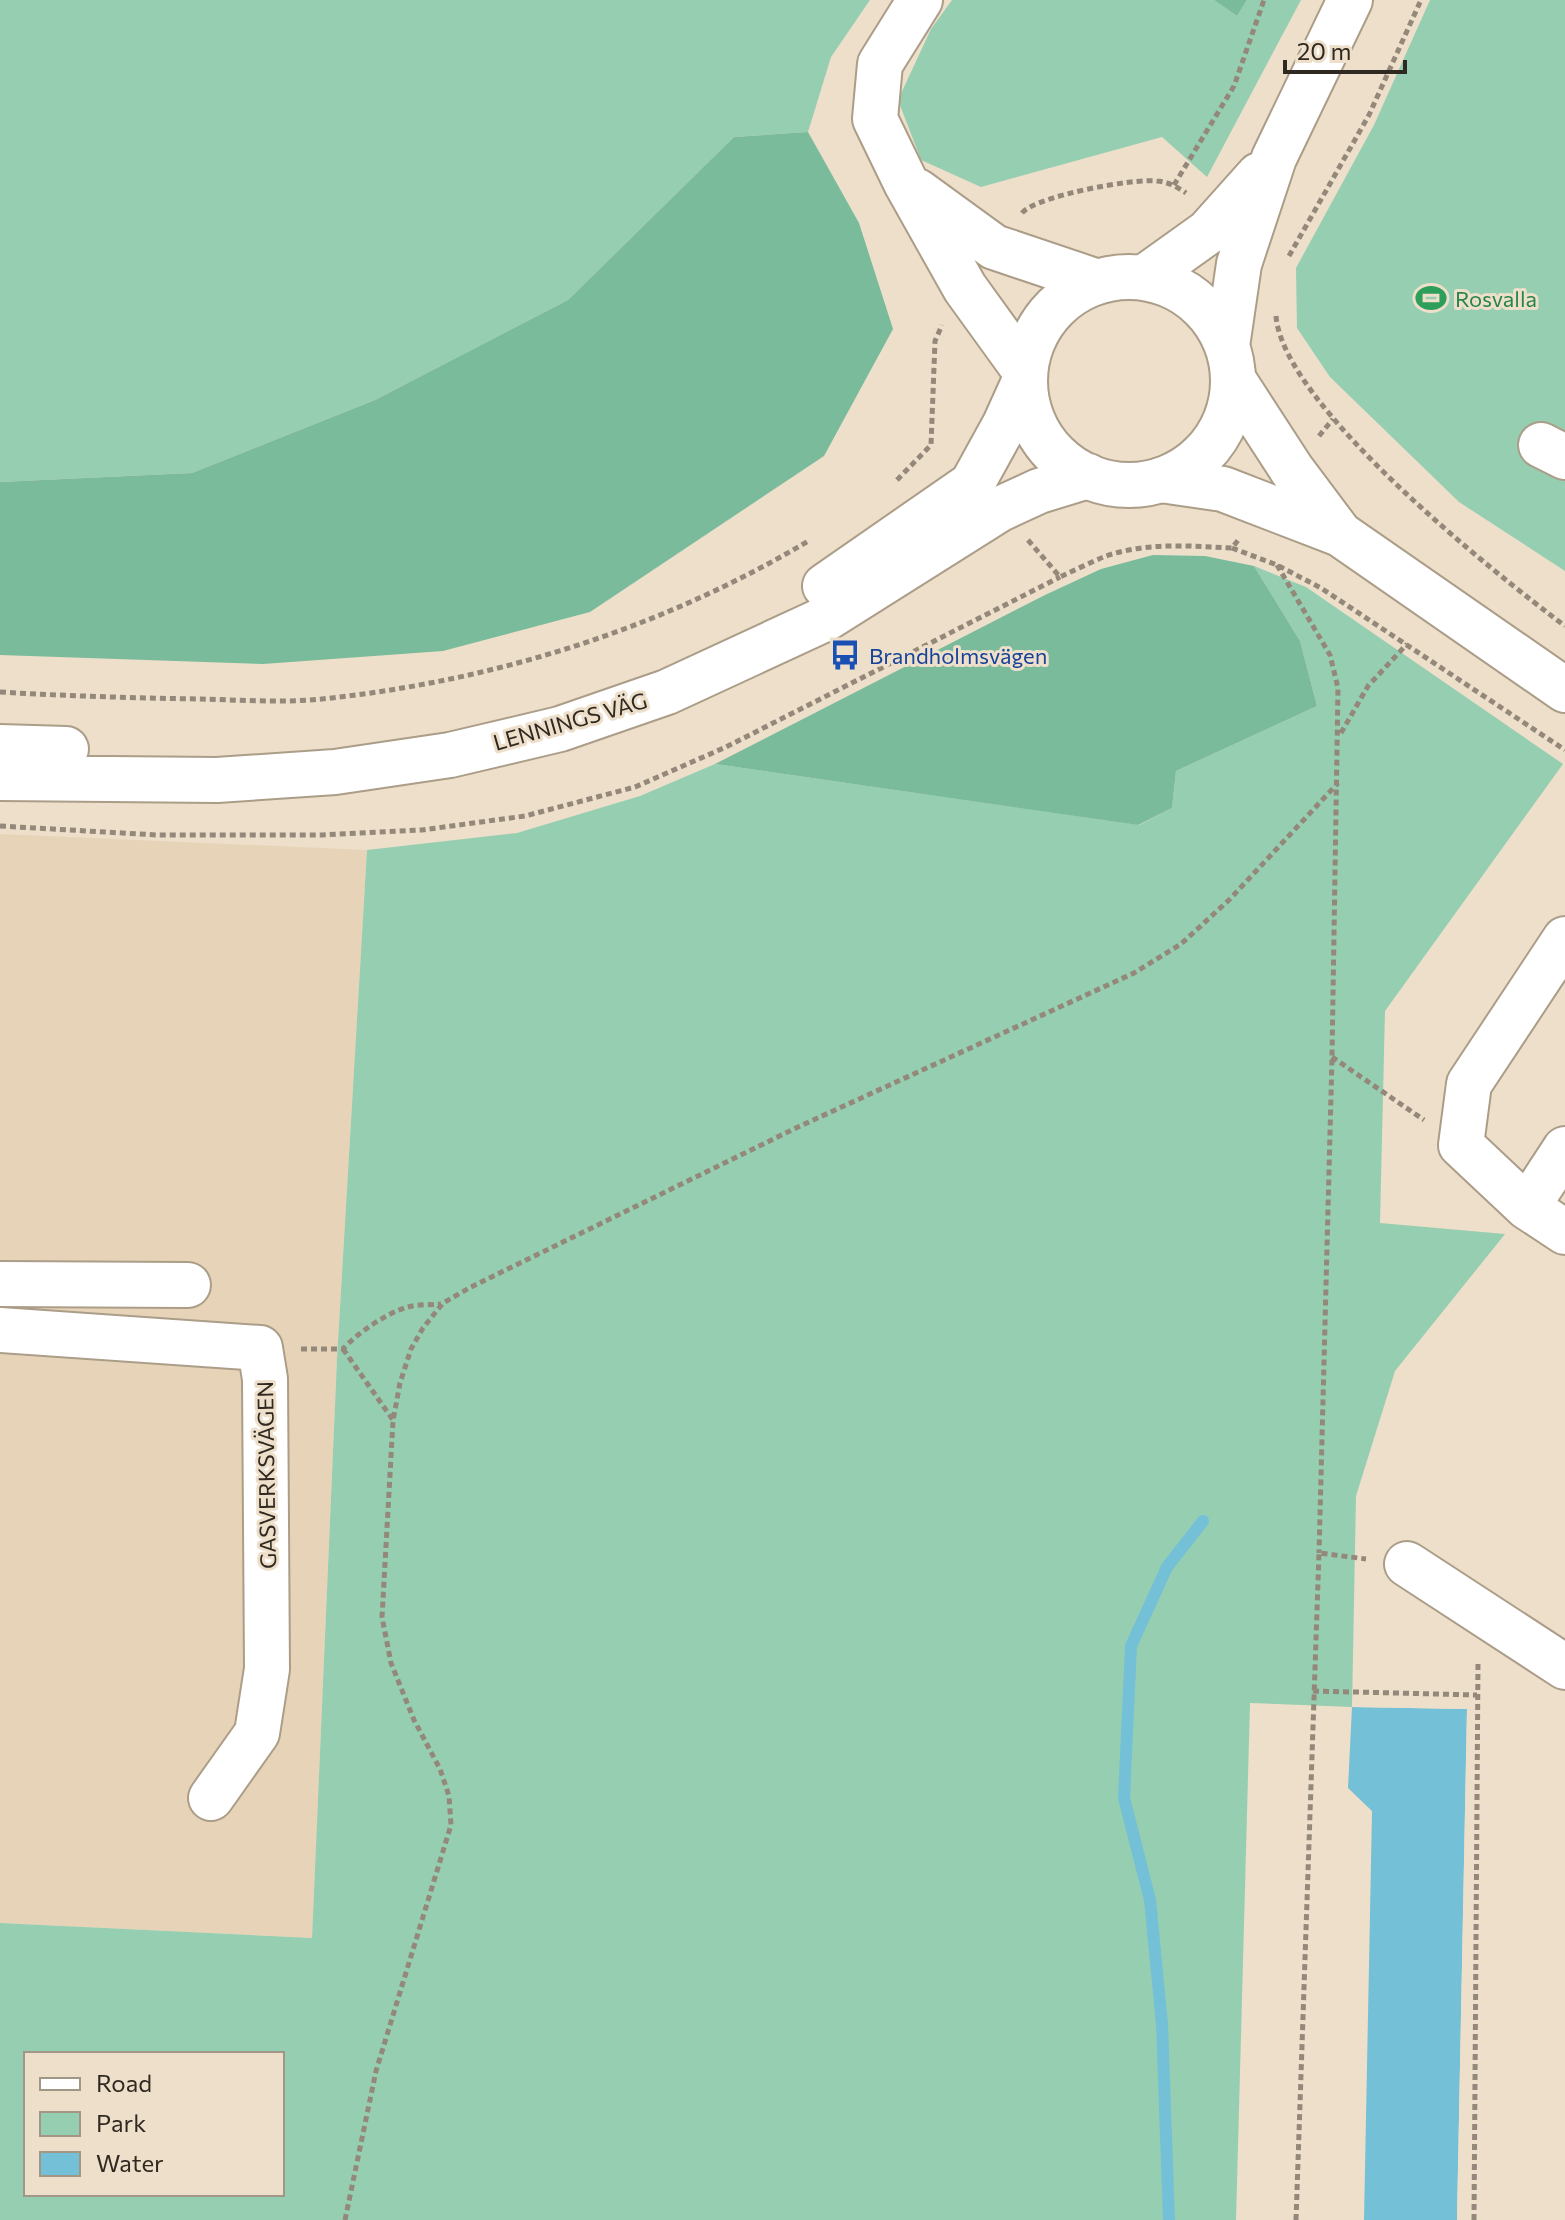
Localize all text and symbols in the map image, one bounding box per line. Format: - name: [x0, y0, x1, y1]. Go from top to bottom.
- scale bar: [1285, 24, 1405, 74]
- text: 20 m: [1297, 36, 1351, 65]
- sports icon: Rosvalla: [1414, 281, 1448, 315]
- place label: Rosvalla: [1455, 285, 1537, 312]
- bus stop icon: Brandholmsvägen: [828, 638, 862, 672]
- place label: Brandholmsvägen: [869, 642, 1047, 669]
- street label: LENNINGS VÄG: [490, 686, 650, 756]
- street label: GASVERKSVÄGEN: [251, 1381, 281, 1569]
- legend: [24, 2052, 284, 2196]
- text: Road: [96, 2068, 152, 2097]
- text: Park: [96, 2108, 146, 2137]
- text: Water: [96, 2148, 164, 2177]

